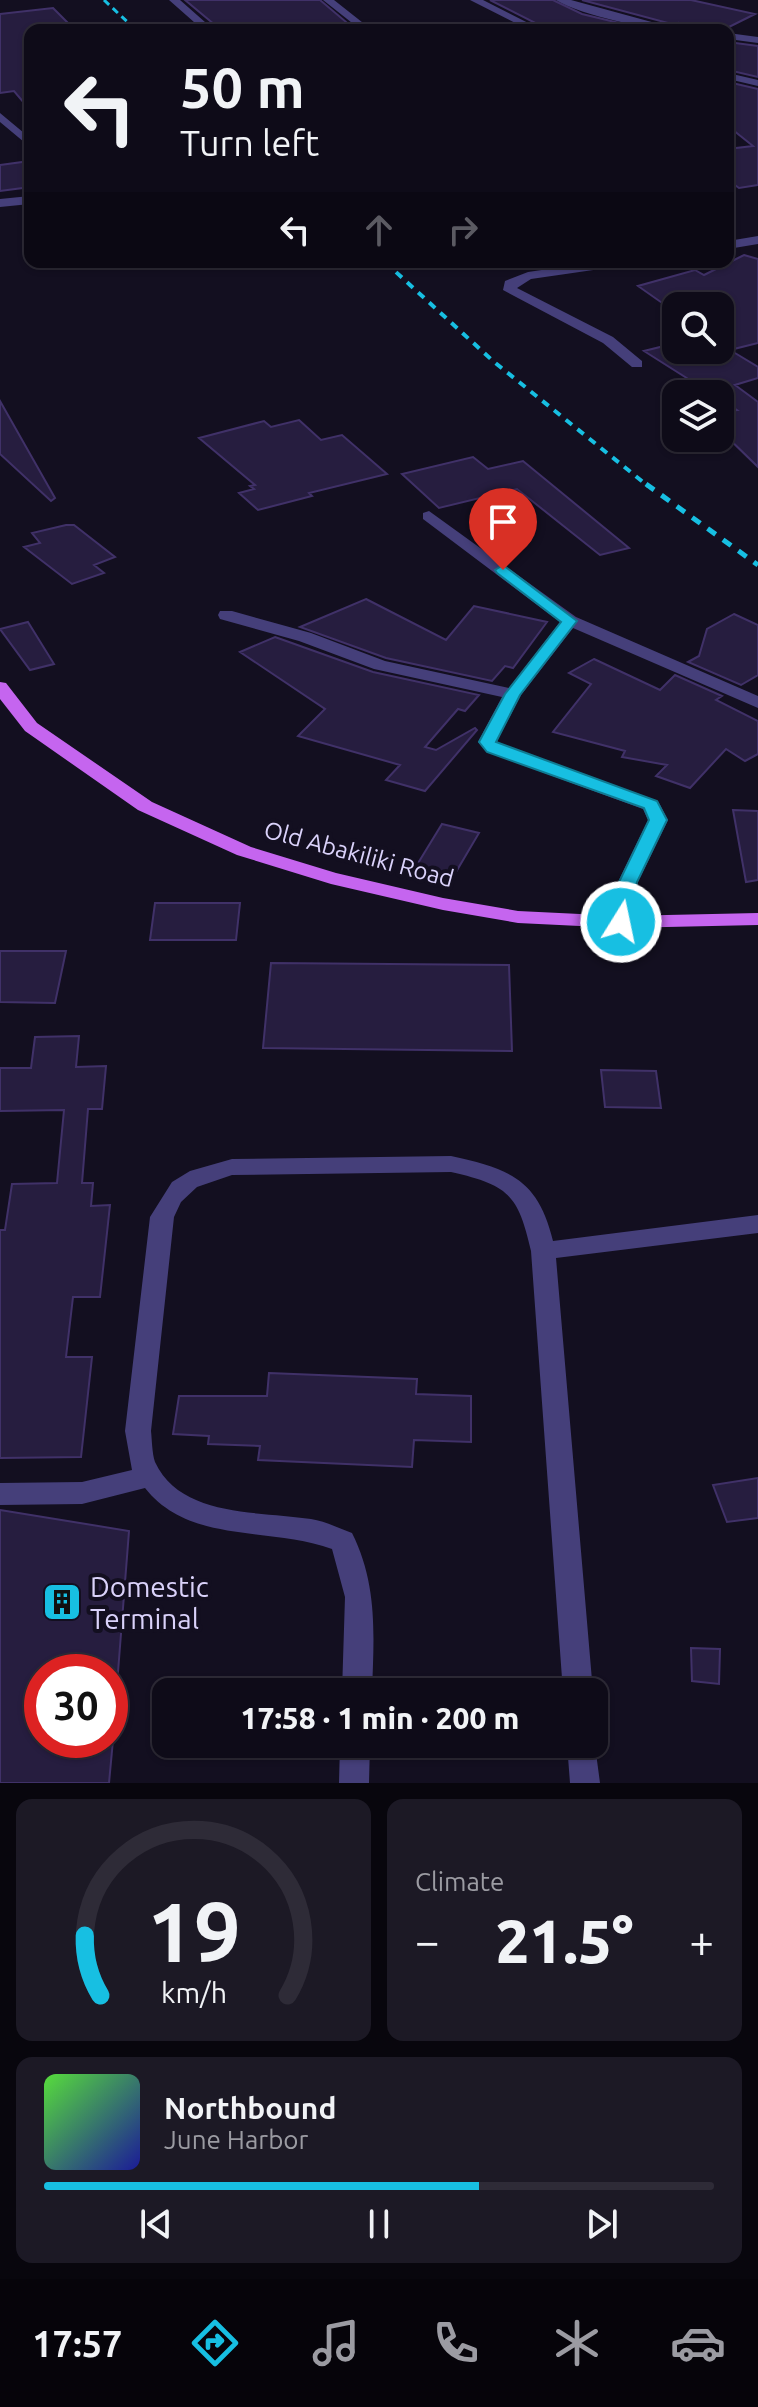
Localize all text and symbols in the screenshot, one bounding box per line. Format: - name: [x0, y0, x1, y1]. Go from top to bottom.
- icon: left: [48, 56, 152, 160]
- text: 50 m: [180, 56, 305, 119]
- text: Turn left: [180, 122, 319, 163]
- icon: left: [273, 208, 317, 252]
- icon: ahead: [357, 208, 401, 252]
- icon: right: [441, 208, 485, 252]
- map controls: [662, 292, 734, 452]
- button: search: [662, 292, 734, 364]
- button: layers: [662, 380, 734, 452]
- pin: [469, 488, 537, 570]
- icon: arrive: [481, 500, 525, 544]
- street label: Old Abakiliki Road: [261, 816, 457, 892]
- position arrow: [579, 880, 663, 964]
- place label: Domestic Terminal: [90, 1571, 209, 1634]
- building icon: Domestic Terminal: [41, 1581, 83, 1623]
- speed limit sign: 30: [24, 1654, 128, 1758]
- text: 17:58 · 1 min · 200 m: [241, 1701, 519, 1735]
- text: Climate: [415, 1867, 504, 1896]
- text: 19: [147, 1884, 240, 1978]
- text: 21.5°: [495, 1907, 634, 1974]
- text: −: [415, 1916, 440, 1965]
- text: +: [689, 1916, 714, 1965]
- text: km/h: [161, 1976, 227, 2008]
- text: Northbound: [164, 2091, 336, 2125]
- text: June Harbor: [164, 2125, 308, 2154]
- icon: previous: [134, 2202, 178, 2246]
- icon: pause: [357, 2202, 401, 2246]
- icon: next: [580, 2202, 624, 2246]
- icon: directions: [187, 2315, 243, 2371]
- icon: music: [308, 2315, 364, 2371]
- icon: phone: [428, 2315, 484, 2371]
- icon: climate: [549, 2315, 605, 2371]
- icon: car: [670, 2315, 726, 2371]
- text: 17:57: [32, 2323, 122, 2364]

